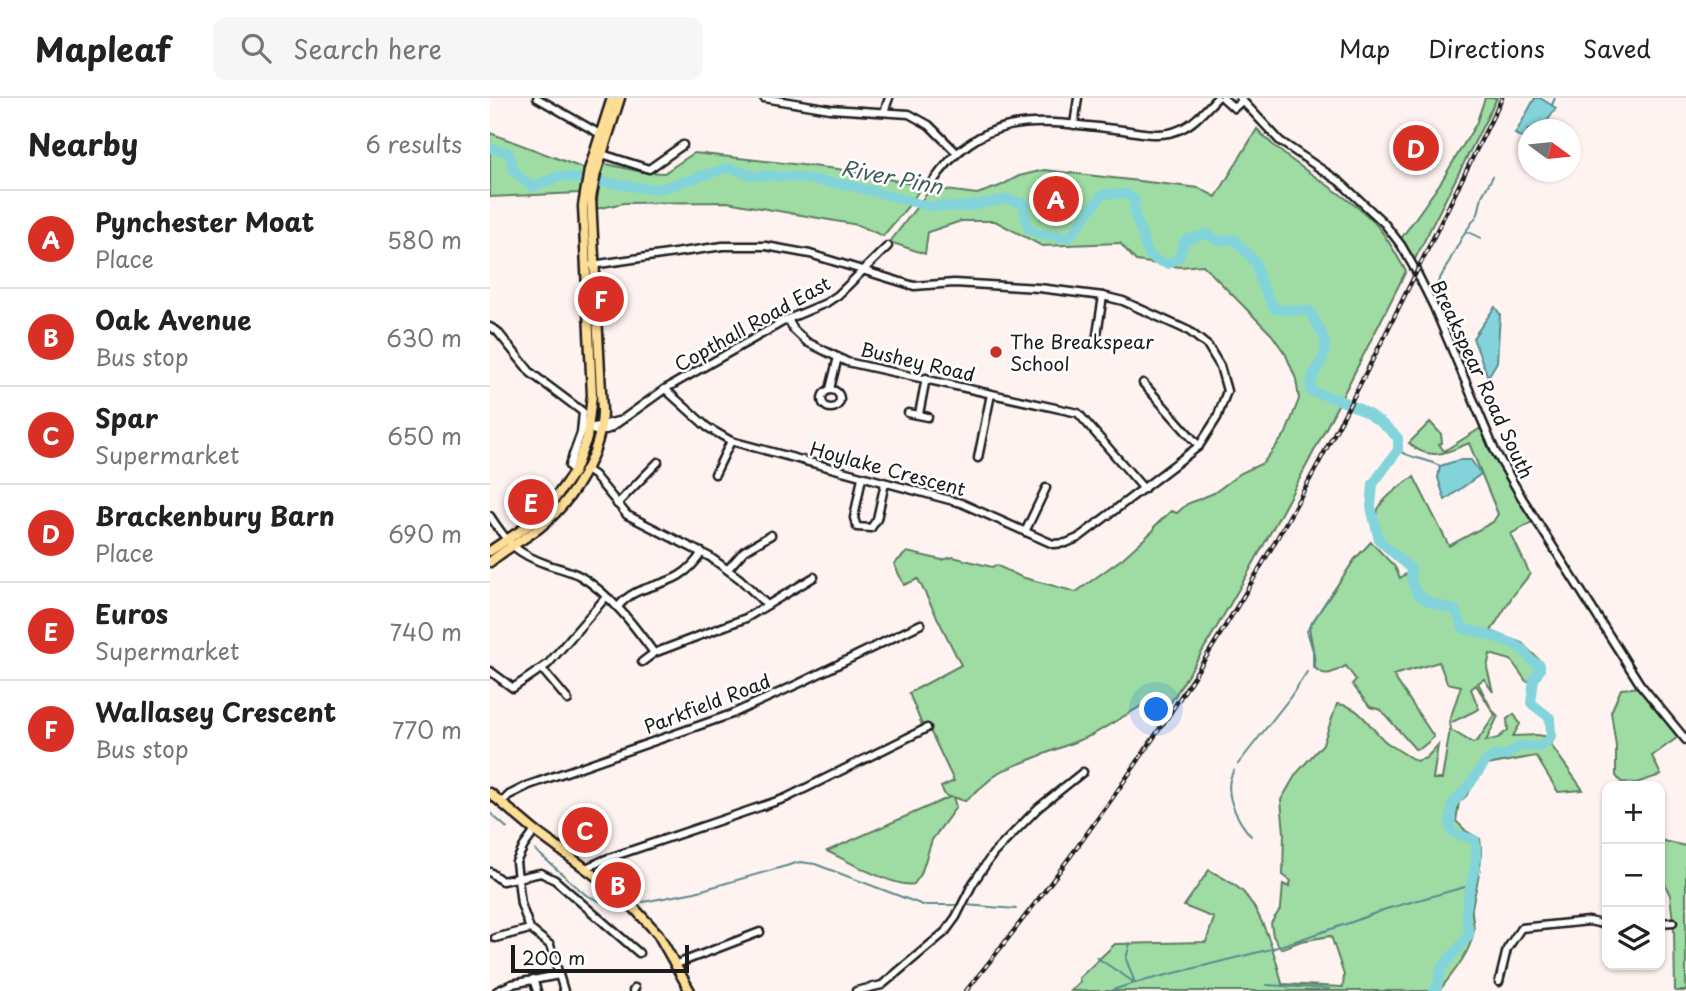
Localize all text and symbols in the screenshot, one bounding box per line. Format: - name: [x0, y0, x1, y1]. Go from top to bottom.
- search box: [213, 17, 703, 80]
- text: Mapleaf: [35, 23, 171, 73]
- icon: search: [237, 29, 275, 67]
- text: Search here: [293, 29, 442, 68]
- text: Map: [1339, 30, 1390, 66]
- text: Directions: [1428, 30, 1545, 66]
- text: Saved: [1583, 30, 1651, 66]
- north arrow: [1518, 119, 1581, 182]
- text: Nearby: [28, 121, 138, 166]
- pin: D: [1393, 122, 1439, 174]
- text: 6 results: [366, 126, 462, 161]
- water label: River Pinn: [839, 151, 947, 202]
- pin: A: [1033, 173, 1079, 225]
- text: Pynchester Moat: [95, 202, 314, 241]
- text: A: [42, 222, 60, 257]
- text: 580 m: [387, 222, 462, 257]
- text: Place: [95, 241, 154, 276]
- street label: Copthall Road East: [669, 268, 835, 378]
- pin: F: [578, 273, 624, 325]
- street label: Breakspear Road South: [1425, 275, 1541, 483]
- text: Oak Avenue: [95, 300, 251, 339]
- text: B: [43, 320, 59, 355]
- text: 630 m: [386, 320, 462, 355]
- place label: The Breakspear School: [1010, 327, 1154, 377]
- street label: Bushey Road: [858, 334, 978, 388]
- text: Bus stop: [95, 339, 189, 374]
- marker: The Breakspear School: [988, 344, 1004, 360]
- text: Spar: [95, 398, 158, 437]
- text: C: [42, 418, 60, 453]
- text: 650 m: [387, 418, 462, 453]
- street label: Hoylake Crescent: [807, 434, 969, 502]
- text: Supermarket: [95, 437, 239, 472]
- pin: E: [508, 476, 554, 528]
- text: Brackenbury Barn: [95, 496, 335, 535]
- text: D: [42, 516, 60, 551]
- text: 690 m: [388, 516, 462, 551]
- text: Place: [95, 535, 154, 570]
- text: Euros: [95, 594, 168, 633]
- text: E: [44, 614, 58, 649]
- text: 740 m: [390, 614, 462, 649]
- text: Supermarket: [95, 633, 239, 668]
- street label: Parkfield Road: [640, 666, 774, 740]
- text: Wallasey Crescent: [95, 692, 336, 731]
- your location: [1139, 692, 1173, 726]
- text: F: [44, 712, 58, 747]
- text: 770 m: [392, 712, 462, 747]
- text: Bus stop: [95, 731, 189, 766]
- map controls: [1602, 781, 1665, 970]
- button: +: [1602, 781, 1665, 844]
- pin: C: [562, 804, 608, 856]
- button: −: [1602, 844, 1665, 907]
- pin: B: [595, 859, 641, 911]
- button: layers: [1602, 907, 1665, 970]
- scale bar: [511, 942, 690, 974]
- text: 200 m: [522, 943, 585, 971]

